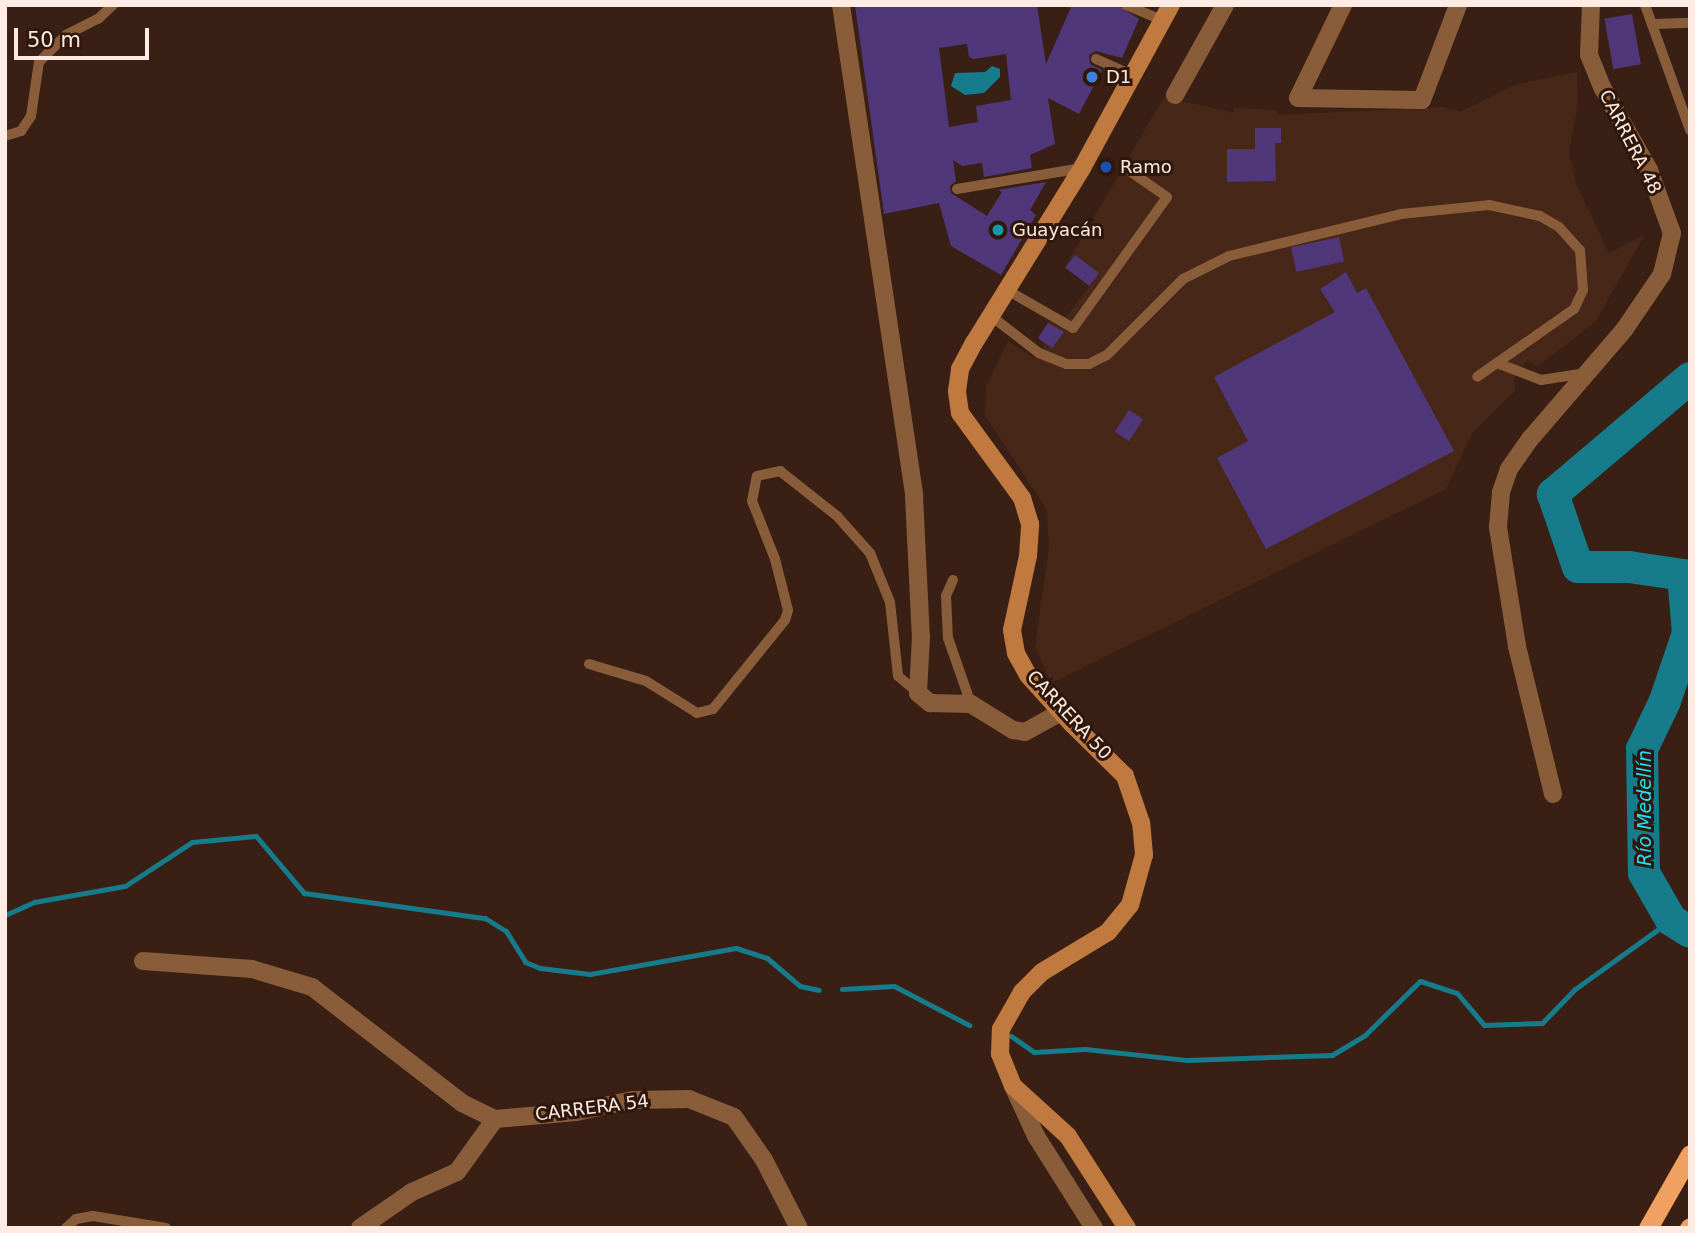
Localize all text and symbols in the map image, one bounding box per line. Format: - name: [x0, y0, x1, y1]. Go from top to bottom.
- scale bar: [18, 14, 152, 58]
- text: 50 m: [27, 28, 81, 52]
- place label: D1: [1106, 66, 1131, 88]
- marker: D1: [1084, 69, 1100, 85]
- street label: CARRERA 48: [1595, 86, 1665, 198]
- place label: Ramo: [1120, 156, 1172, 178]
- marker: Ramo: [1098, 159, 1114, 175]
- place label: Guayacán: [1012, 219, 1102, 241]
- marker: Guayacán: [990, 222, 1006, 238]
- street label: CARRERA 50: [1022, 666, 1116, 764]
- water label: Río Medellín: [1634, 750, 1656, 866]
- street label: CARRERA 54: [534, 1090, 650, 1126]

